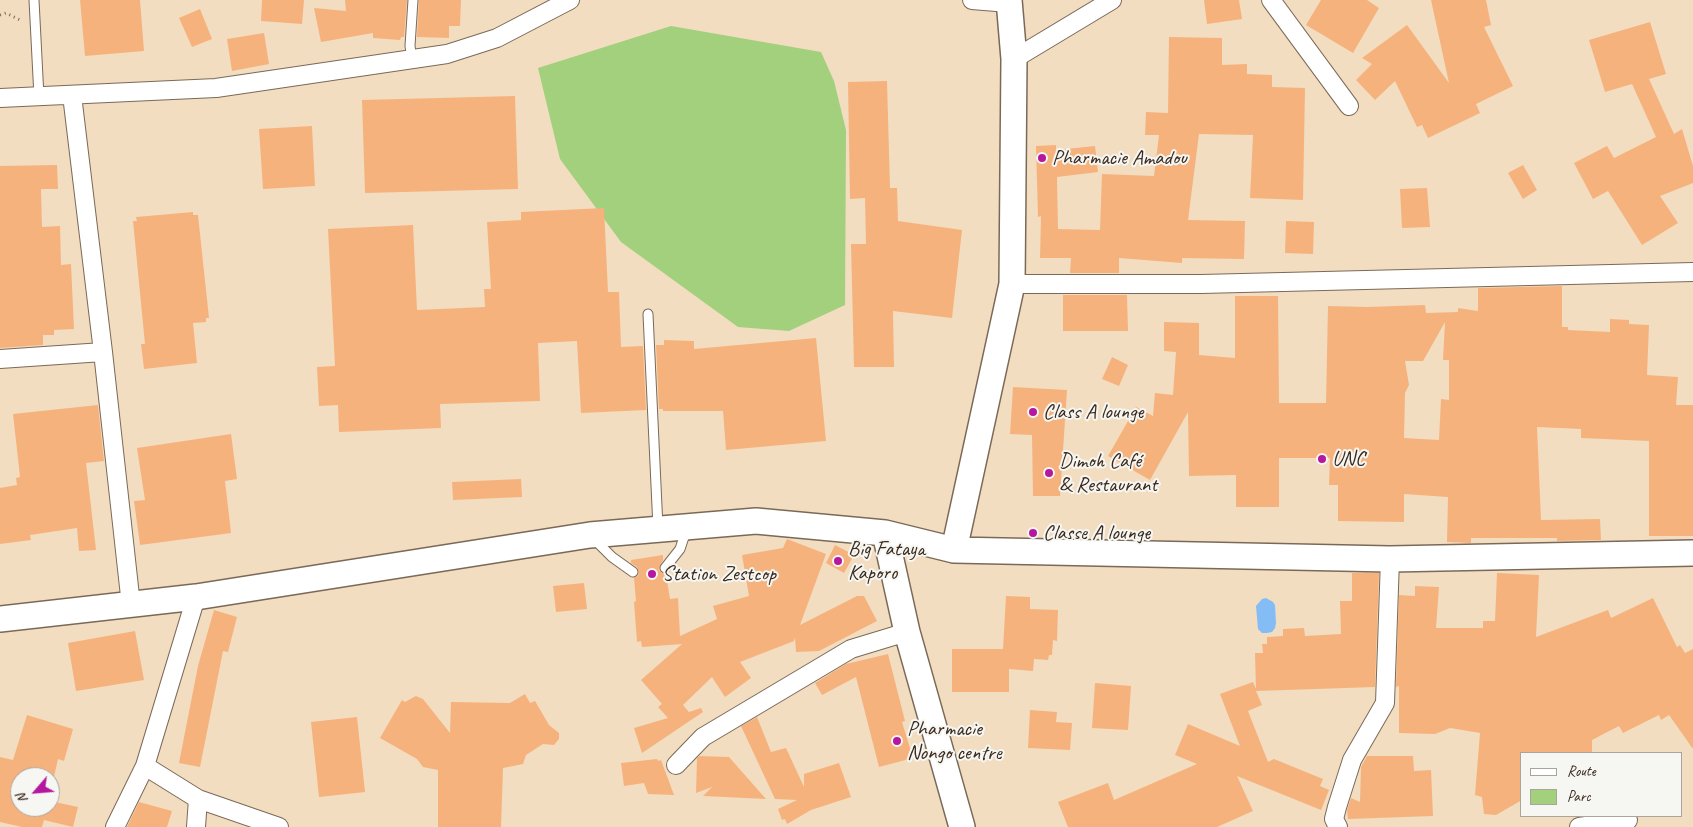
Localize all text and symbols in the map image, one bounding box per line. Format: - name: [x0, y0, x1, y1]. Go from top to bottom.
- place label: Pharmacie Amadou: [1052, 145, 1187, 171]
- marker: Pharmacie Amadou: [1036, 152, 1048, 164]
- place label: Class A lounge: [1043, 399, 1143, 425]
- marker: Class A lounge: [1027, 406, 1039, 418]
- place label: UNC: [1332, 446, 1365, 472]
- place label: Dimoh Café & Restaurant: [1059, 448, 1157, 498]
- marker: UNC: [1316, 453, 1328, 465]
- marker: Dimoh Café & Restaurant: [1043, 467, 1055, 479]
- place label: Classe A lounge: [1043, 520, 1150, 546]
- marker: Classe A lounge: [1027, 527, 1039, 539]
- place label: Big Fataya Kaporo: [848, 536, 925, 586]
- marker: Big Fataya Kaporo: [832, 555, 844, 567]
- place label: Station Zestcop: [662, 561, 776, 587]
- marker: Station Zestcop: [646, 568, 658, 580]
- place label: Pharmacie Nongo centre: [907, 716, 1001, 766]
- marker: Pharmacie Nongo centre: [891, 735, 903, 747]
- legend: [1520, 752, 1683, 817]
- text: Route: [1567, 762, 1596, 781]
- north arrow: [10, 767, 60, 817]
- text: Parc: [1567, 787, 1591, 806]
- text: N: [13, 791, 32, 806]

